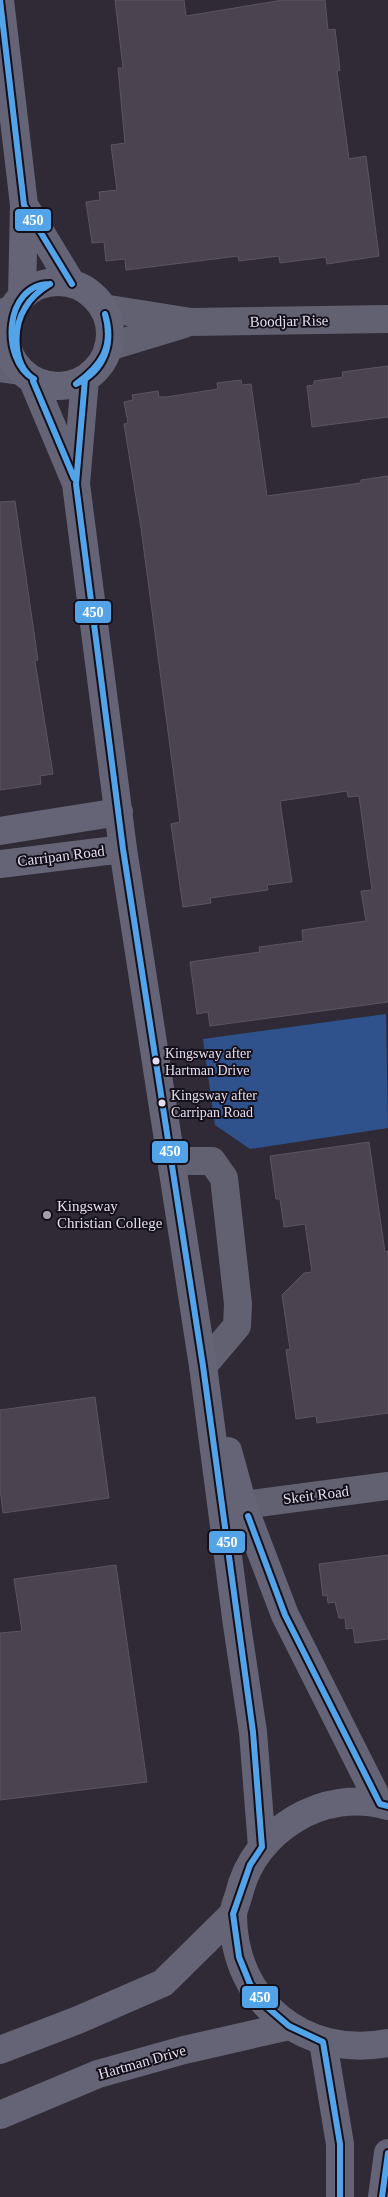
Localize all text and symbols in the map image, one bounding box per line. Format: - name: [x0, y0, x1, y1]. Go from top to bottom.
- line badge: 450: [14, 208, 52, 232]
- text: 450: [23, 213, 44, 228]
- street label: Boodjar Rise: [249, 312, 329, 330]
- line badge: 450: [74, 600, 112, 624]
- text: 450: [83, 605, 104, 620]
- street label: Carripan Road: [16, 843, 106, 869]
- place label: Kingsway after Hartman Drive: [165, 1046, 251, 1078]
- marker: Kingsway after Hartman Drive: [151, 1056, 161, 1066]
- place label: Kingsway after Carripan Road: [171, 1088, 257, 1120]
- marker: Kingsway after Carripan Road: [157, 1098, 167, 1108]
- line badge: 450: [151, 1140, 189, 1164]
- text: 450: [160, 1144, 181, 1159]
- place label: Kingsway Christian College: [57, 1198, 163, 1231]
- marker: Kingsway Christian College: [41, 1209, 53, 1221]
- street label: Skeit Road: [282, 1483, 350, 1507]
- line badge: 450: [208, 1530, 246, 1554]
- text: 450: [217, 1535, 238, 1550]
- line badge: 450: [241, 1985, 279, 2009]
- text: 450: [250, 1990, 271, 2005]
- street label: Hartman Drive: [96, 2042, 188, 2082]

